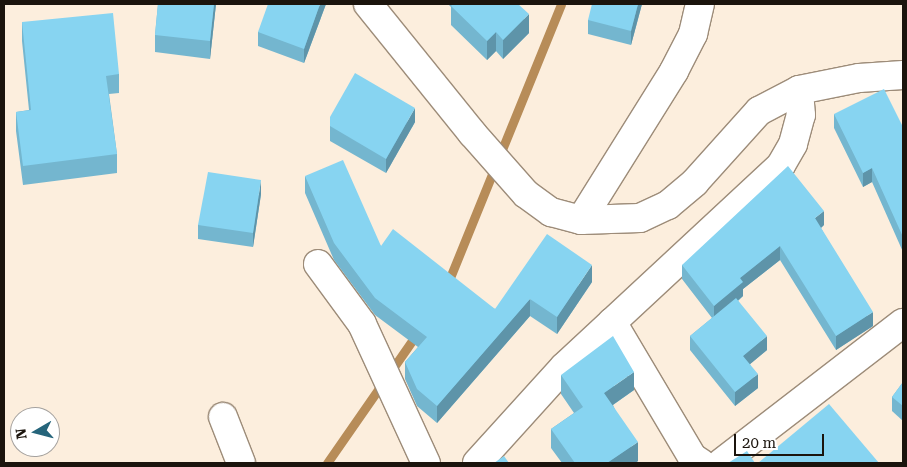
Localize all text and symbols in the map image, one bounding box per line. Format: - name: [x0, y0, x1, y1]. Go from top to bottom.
- north arrow: [10, 407, 60, 457]
- scale bar: [737, 424, 827, 456]
- text: N: [12, 427, 30, 440]
- text: 20 m: [742, 434, 776, 452]

